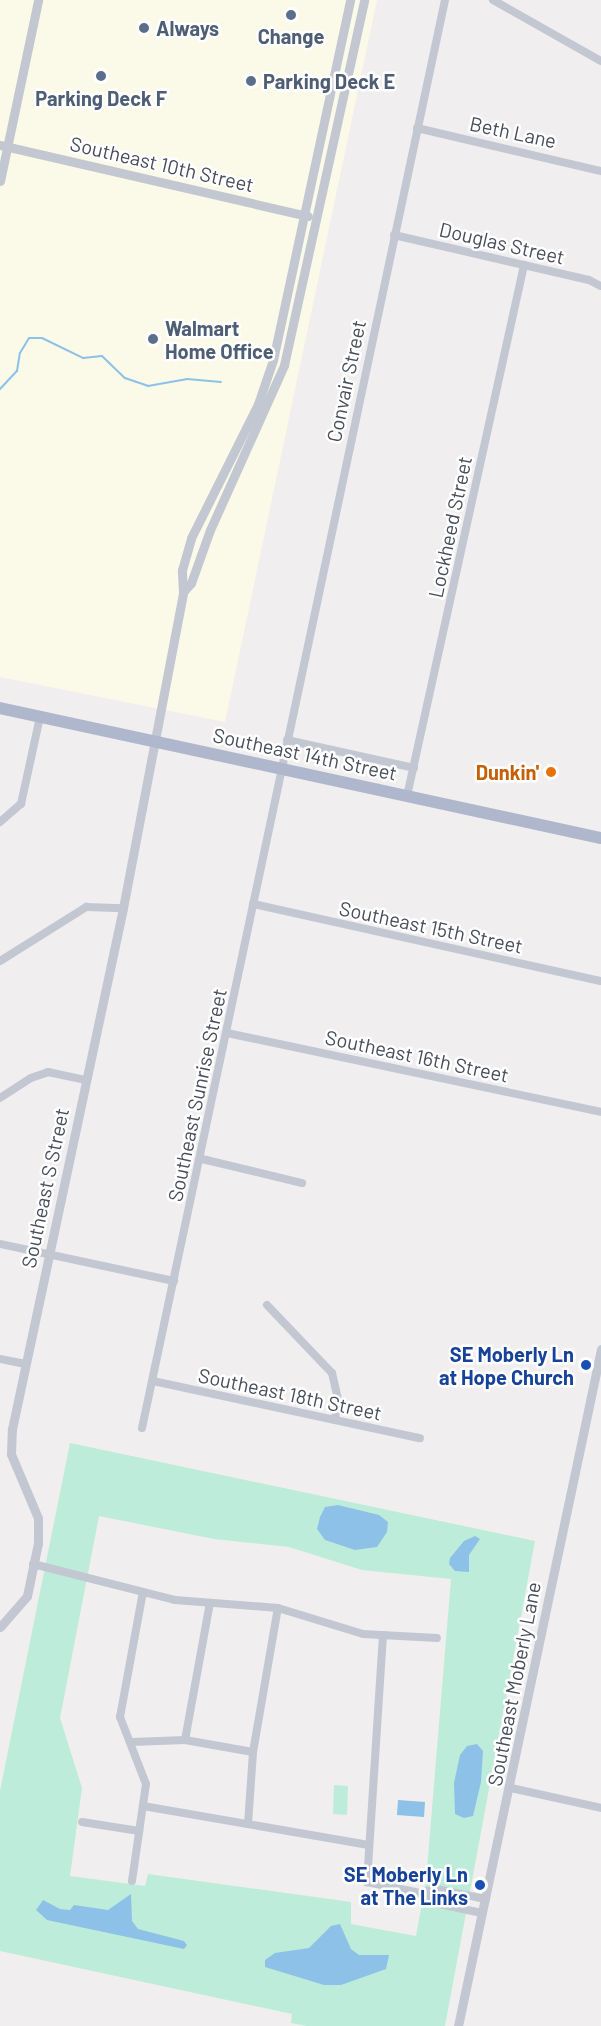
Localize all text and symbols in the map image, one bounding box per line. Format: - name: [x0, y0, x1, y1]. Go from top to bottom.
- marker: Change: [284, 8, 298, 22]
- place label: Always: [156, 16, 219, 40]
- marker: Always: [137, 21, 151, 35]
- place label: Change: [258, 24, 324, 48]
- marker: Parking Deck F: [94, 69, 108, 83]
- place label: Parking Deck E: [263, 69, 395, 93]
- marker: Parking Deck E: [244, 74, 258, 88]
- place label: Parking Deck F: [35, 86, 167, 110]
- street label: Beth Lane: [467, 111, 559, 153]
- street label: Southeast 10th Street: [68, 131, 256, 197]
- street label: Douglas Street: [437, 217, 567, 269]
- place label: Walmart Home Office: [165, 316, 274, 363]
- street label: Convair Street: [321, 318, 371, 444]
- marker: Walmart Home Office: [146, 332, 160, 346]
- street label: Lockheed Street: [423, 454, 477, 600]
- street label: Southeast 14th Street: [211, 723, 399, 785]
- place label: Dunkin': [476, 760, 539, 784]
- marker: Dunkin': [544, 765, 558, 779]
- street label: Southeast 15th Street: [337, 896, 525, 958]
- street label: Southeast Sunrise Street: [163, 986, 231, 1204]
- street label: Southeast 16th Street: [323, 1025, 511, 1087]
- street label: Southeast S Street: [16, 1106, 74, 1270]
- place label: SE Moberly Ln at Hope Church: [439, 1342, 574, 1389]
- marker: SE Moberly Ln at Hope Church: [579, 1358, 593, 1372]
- street label: Southeast 18th Street: [196, 1363, 384, 1425]
- street label: Southeast Moberly Lane: [482, 1580, 546, 1788]
- place label: SE Moberly Ln at The Links: [344, 1862, 468, 1909]
- marker: SE Moberly Ln at The Links: [473, 1878, 487, 1892]

